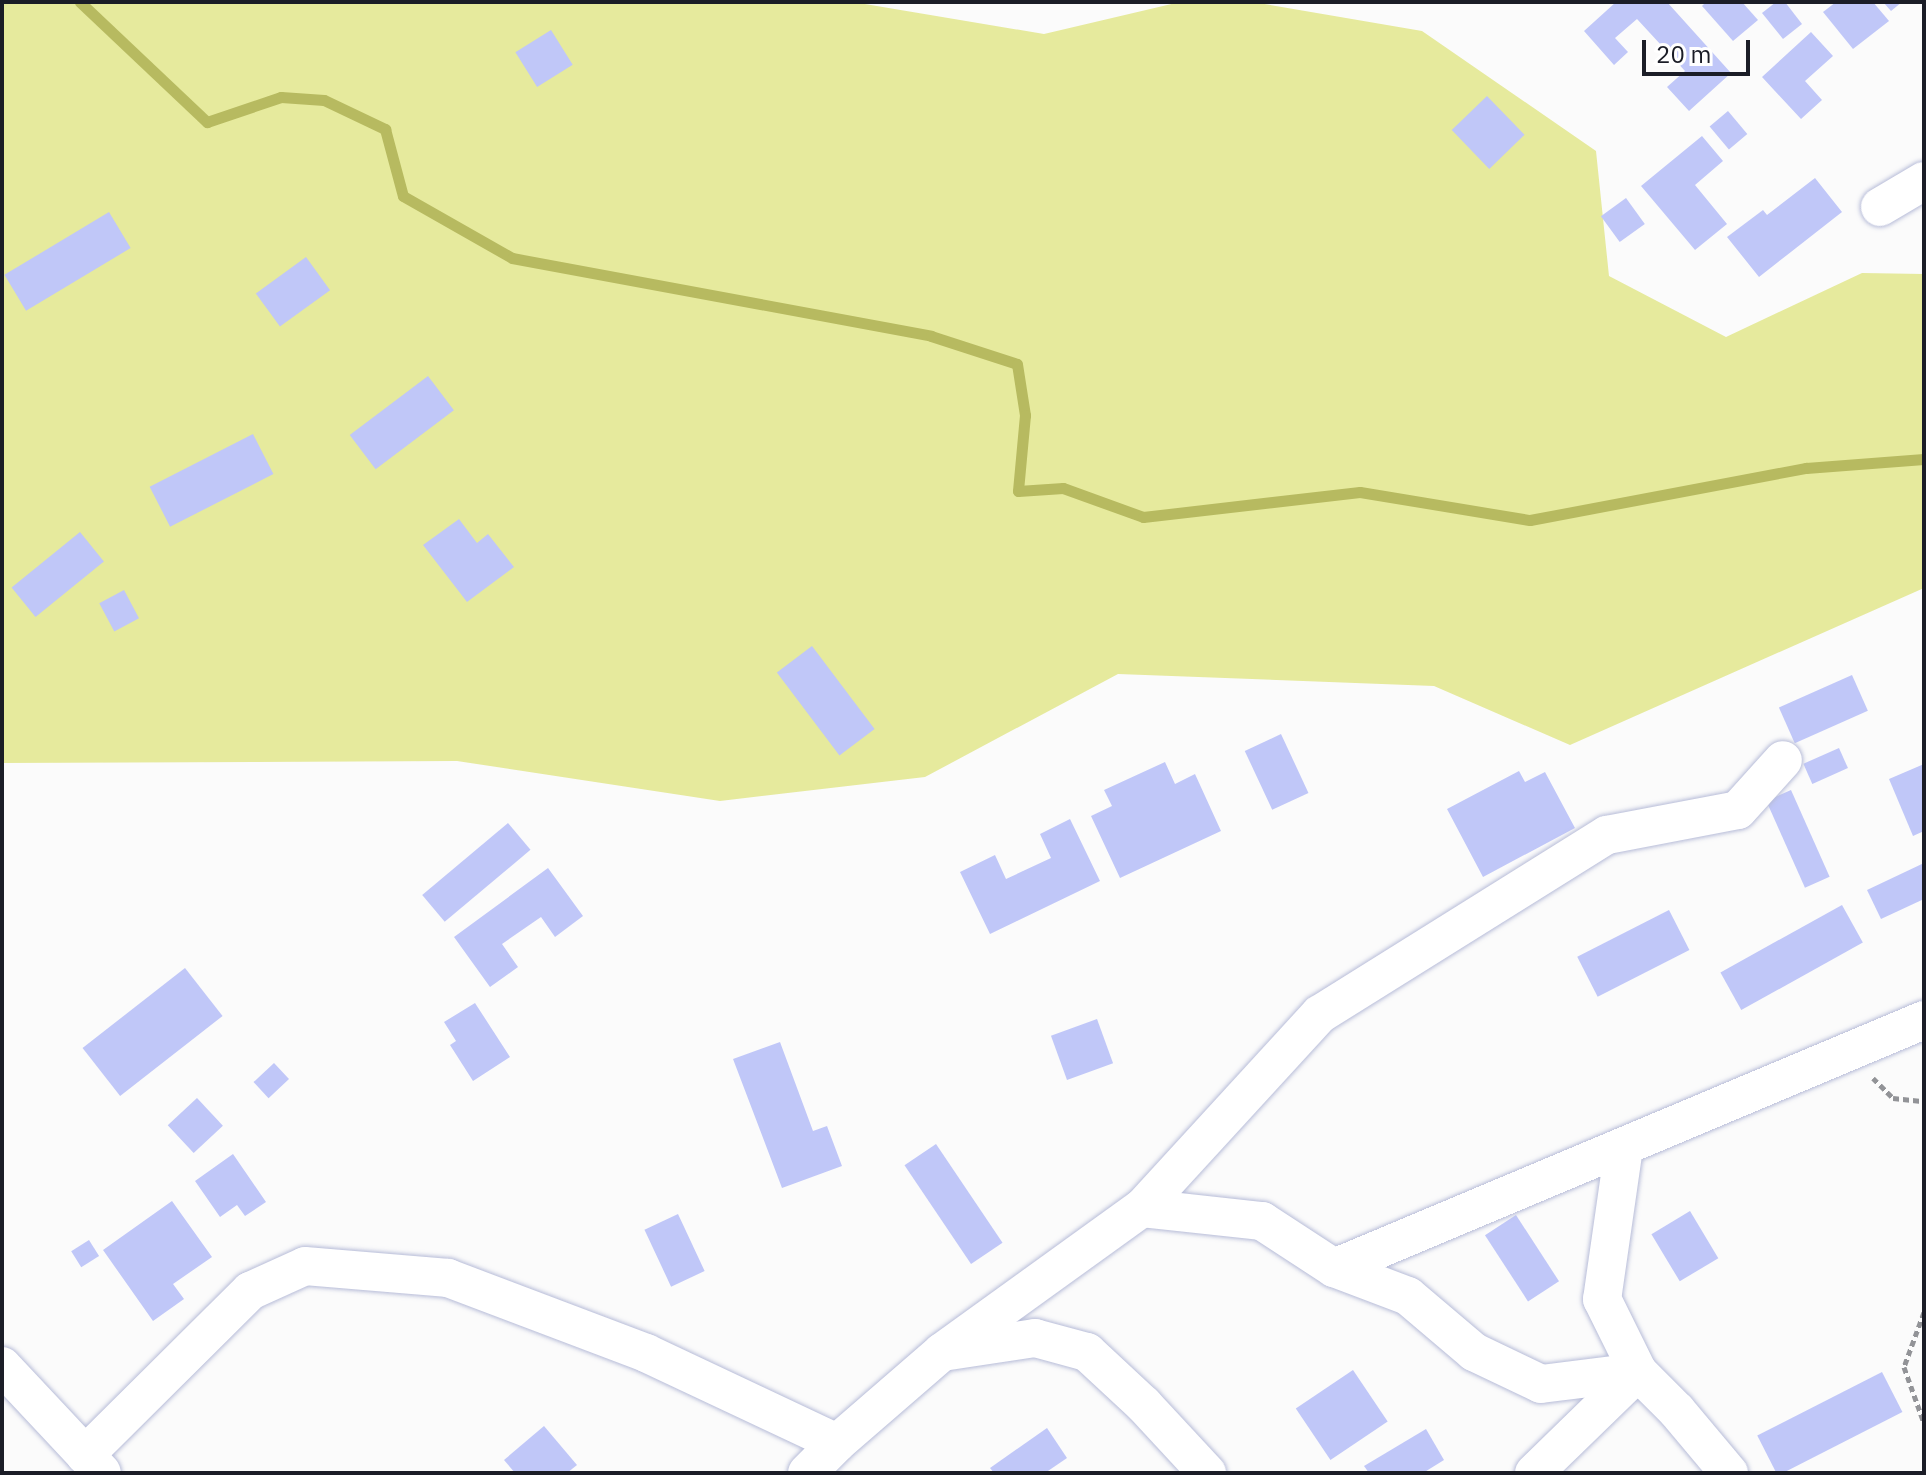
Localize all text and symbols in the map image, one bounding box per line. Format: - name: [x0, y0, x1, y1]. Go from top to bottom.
- scale bar: [1646, 24, 1754, 74]
- text: 20 m: [1656, 38, 1711, 70]

